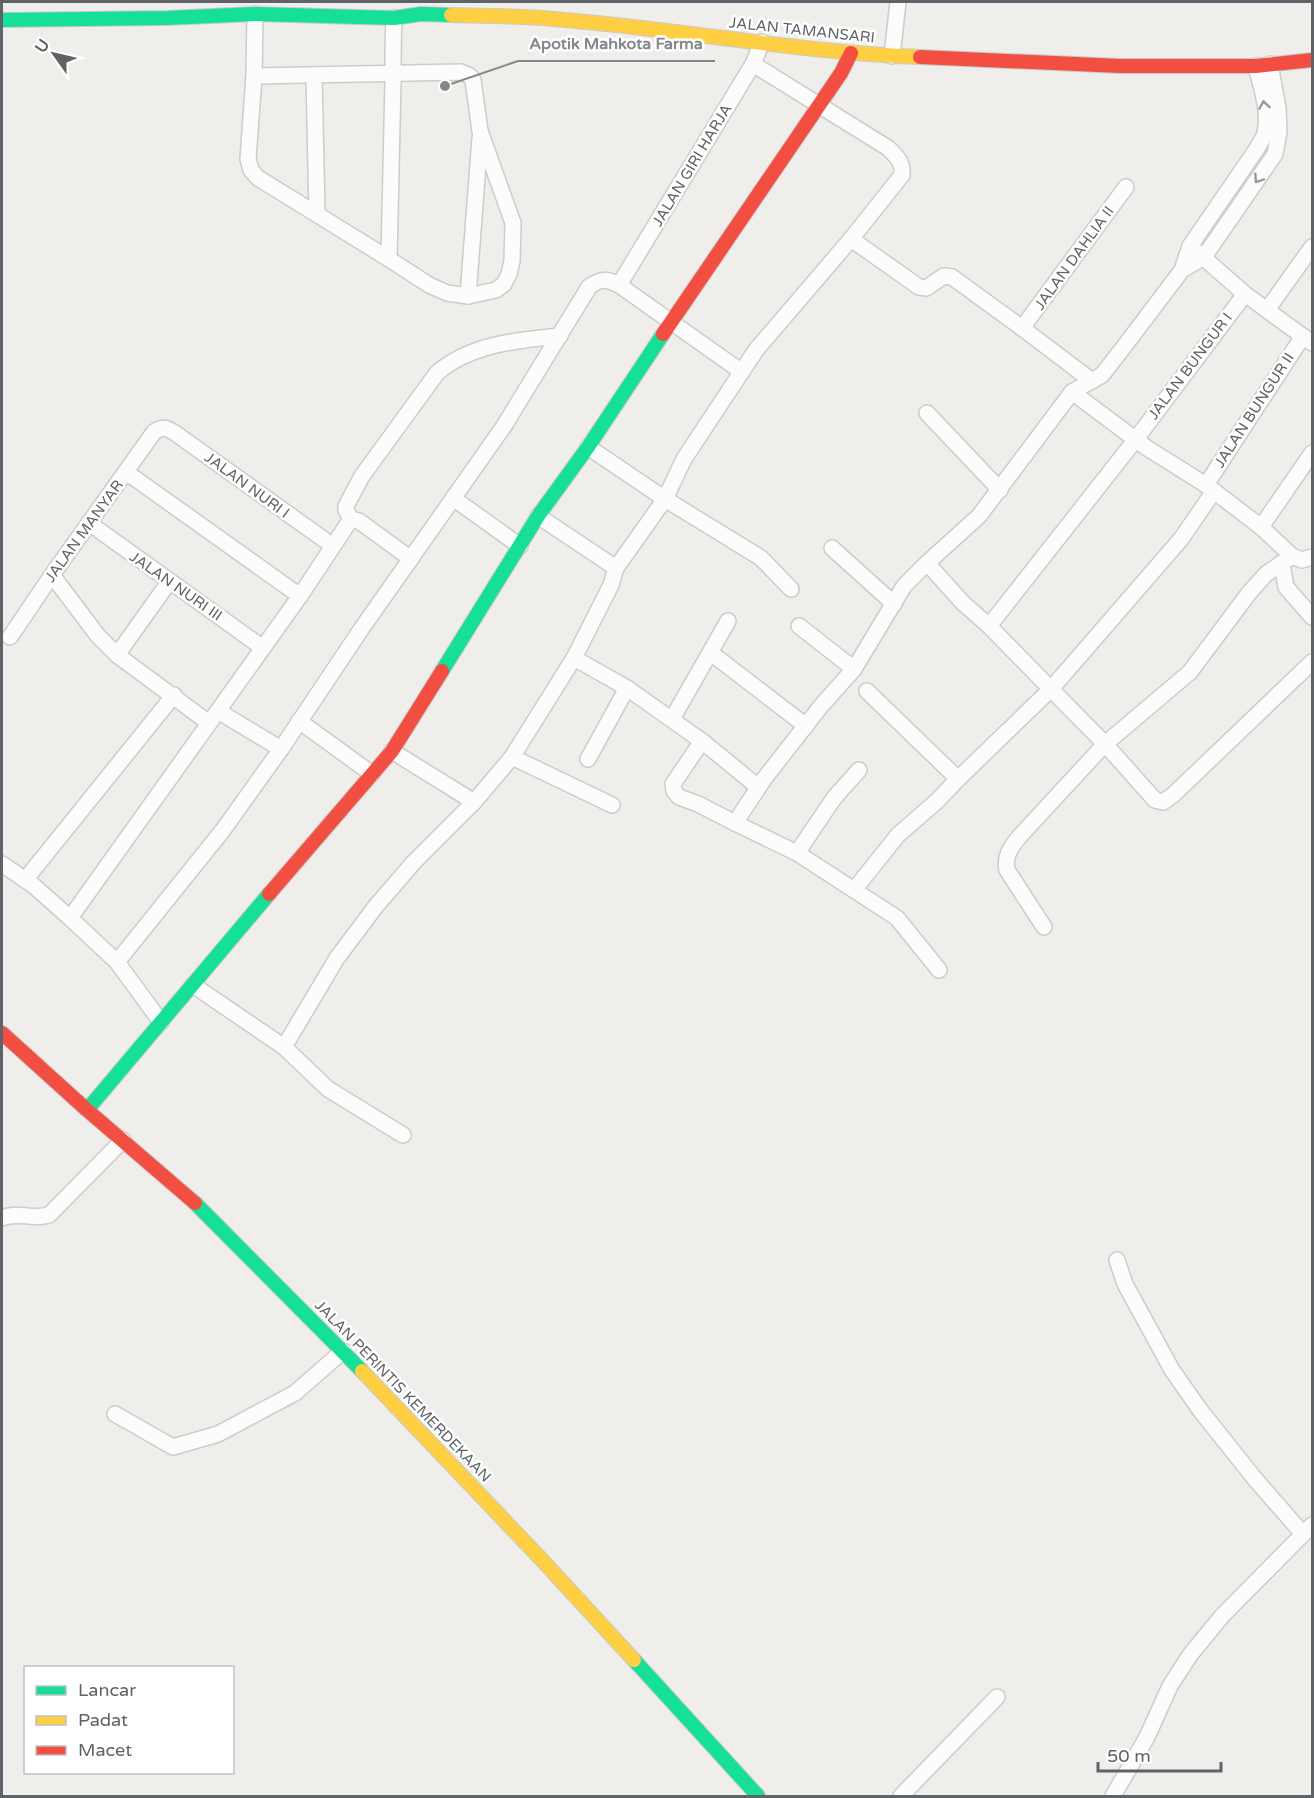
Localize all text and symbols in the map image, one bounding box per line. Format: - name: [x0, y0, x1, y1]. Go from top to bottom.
- street label: JALAN TAMANSARI: [728, 13, 876, 47]
- north arrow: [24, 24, 84, 84]
- callout: Apotik Mahkota Farma: [518, 27, 715, 61]
- text: Apotik Mahkota Farma: [529, 34, 703, 54]
- text: U: [31, 36, 54, 57]
- street label: JALAN GIRI HARJA: [648, 101, 736, 229]
- one-way arrow: [1259, 101, 1271, 110]
- one-way arrow: [1254, 173, 1265, 184]
- street label: JALAN DAHLIA II: [1030, 203, 1118, 313]
- street label: JALAN BUNGUR I: [1144, 309, 1236, 423]
- street label: JALAN BUNGUR II: [1210, 349, 1298, 471]
- street label: JALAN NURI I: [201, 448, 293, 522]
- street label: JALAN MANYAR: [41, 476, 127, 586]
- street label: JALAN NURI III: [126, 547, 226, 625]
- street label: JALAN PERINTIS KEMERDEKAAN: [311, 1296, 495, 1486]
- legend: [24, 1666, 234, 1774]
- text: Lancar: [78, 1679, 136, 1701]
- text: Padat: [78, 1709, 128, 1731]
- scale bar: [1098, 1735, 1221, 1773]
- text: Macet: [78, 1739, 132, 1761]
- text: 50 m: [1107, 1745, 1151, 1767]

